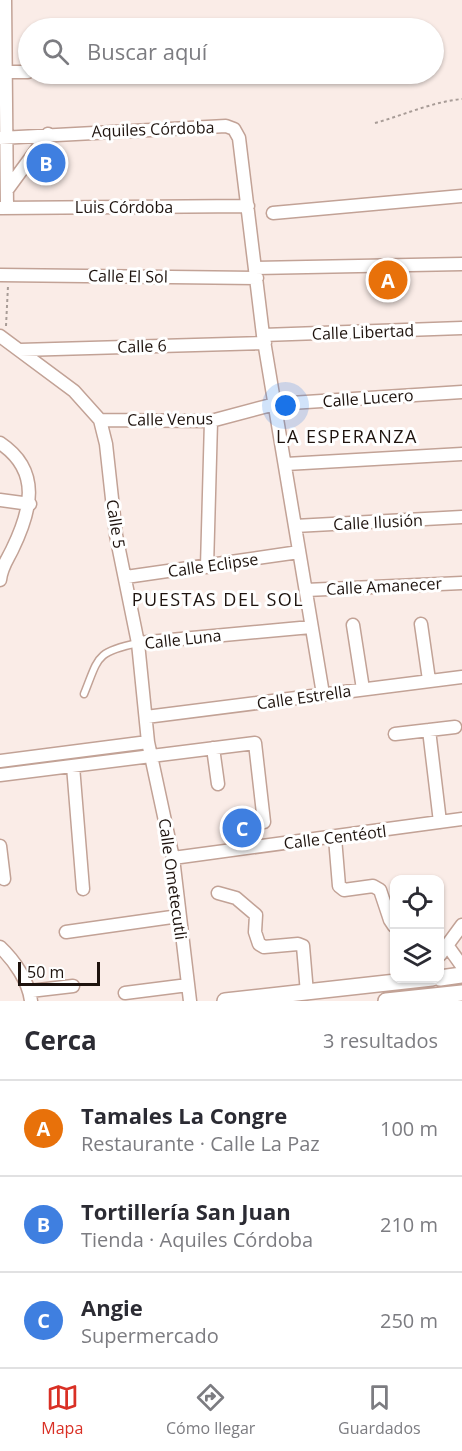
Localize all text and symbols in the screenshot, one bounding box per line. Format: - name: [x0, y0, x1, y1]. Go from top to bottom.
- search box: [18, 18, 444, 84]
- icon: search: [39, 35, 72, 68]
- text: Buscar aquí: [87, 36, 207, 66]
- street label: Aquiles Córdoba: [91, 116, 215, 142]
- pin: B: [26, 140, 66, 186]
- street label: Luis Córdoba: [75, 196, 173, 218]
- pin: A: [368, 258, 408, 302]
- street label: Calle El Sol: [88, 264, 168, 288]
- street label: Calle Libertad: [312, 319, 414, 345]
- street label: Calle 6: [117, 334, 167, 358]
- street label: Calle Lucero: [322, 384, 414, 412]
- your location: [271, 391, 300, 420]
- street label: Calle Venus: [127, 407, 213, 431]
- district label: LA ESPERANZA: [276, 424, 418, 448]
- street label: Calle 5: [101, 498, 131, 550]
- street label: Calle Ilusión: [333, 509, 423, 535]
- street label: Calle Eclipse: [166, 548, 260, 582]
- street label: Calle Amanecer: [326, 572, 443, 600]
- district label: PUESTAS DEL SOL: [132, 587, 304, 611]
- street label: Calle Luna: [144, 624, 222, 654]
- street label: Calle Estrella: [255, 680, 353, 714]
- pin: C: [222, 806, 262, 850]
- street label: Calle Ometecutli: [154, 817, 192, 941]
- street label: Calle Centéotl: [282, 820, 388, 854]
- map controls: [390, 875, 444, 983]
- button: locate: [390, 875, 444, 929]
- button: layers: [390, 929, 444, 983]
- scale bar: [18, 959, 100, 986]
- text: 50 m: [27, 961, 64, 983]
- text: Cerca: [24, 1022, 97, 1058]
- text: 3 resultados: [323, 1027, 438, 1054]
- text: Tamales La Congre: [81, 1100, 287, 1130]
- text: A: [37, 1115, 50, 1142]
- text: 100 m: [380, 1115, 438, 1142]
- text: Restaurante · Calle La Paz: [81, 1130, 320, 1157]
- text: Tortillería San Juan: [81, 1196, 291, 1226]
- text: B: [37, 1211, 50, 1238]
- text: 210 m: [380, 1211, 438, 1238]
- text: Tienda · Aquiles Córdoba: [81, 1226, 313, 1253]
- text: Angie: [81, 1292, 143, 1322]
- text: C: [37, 1307, 50, 1334]
- text: 250 m: [380, 1307, 438, 1334]
- text: Supermercado: [81, 1322, 219, 1349]
- tab: Mapa: [41, 1381, 83, 1439]
- tab: Cómo llegar: [166, 1381, 255, 1439]
- tab: Guardados: [338, 1381, 421, 1439]

